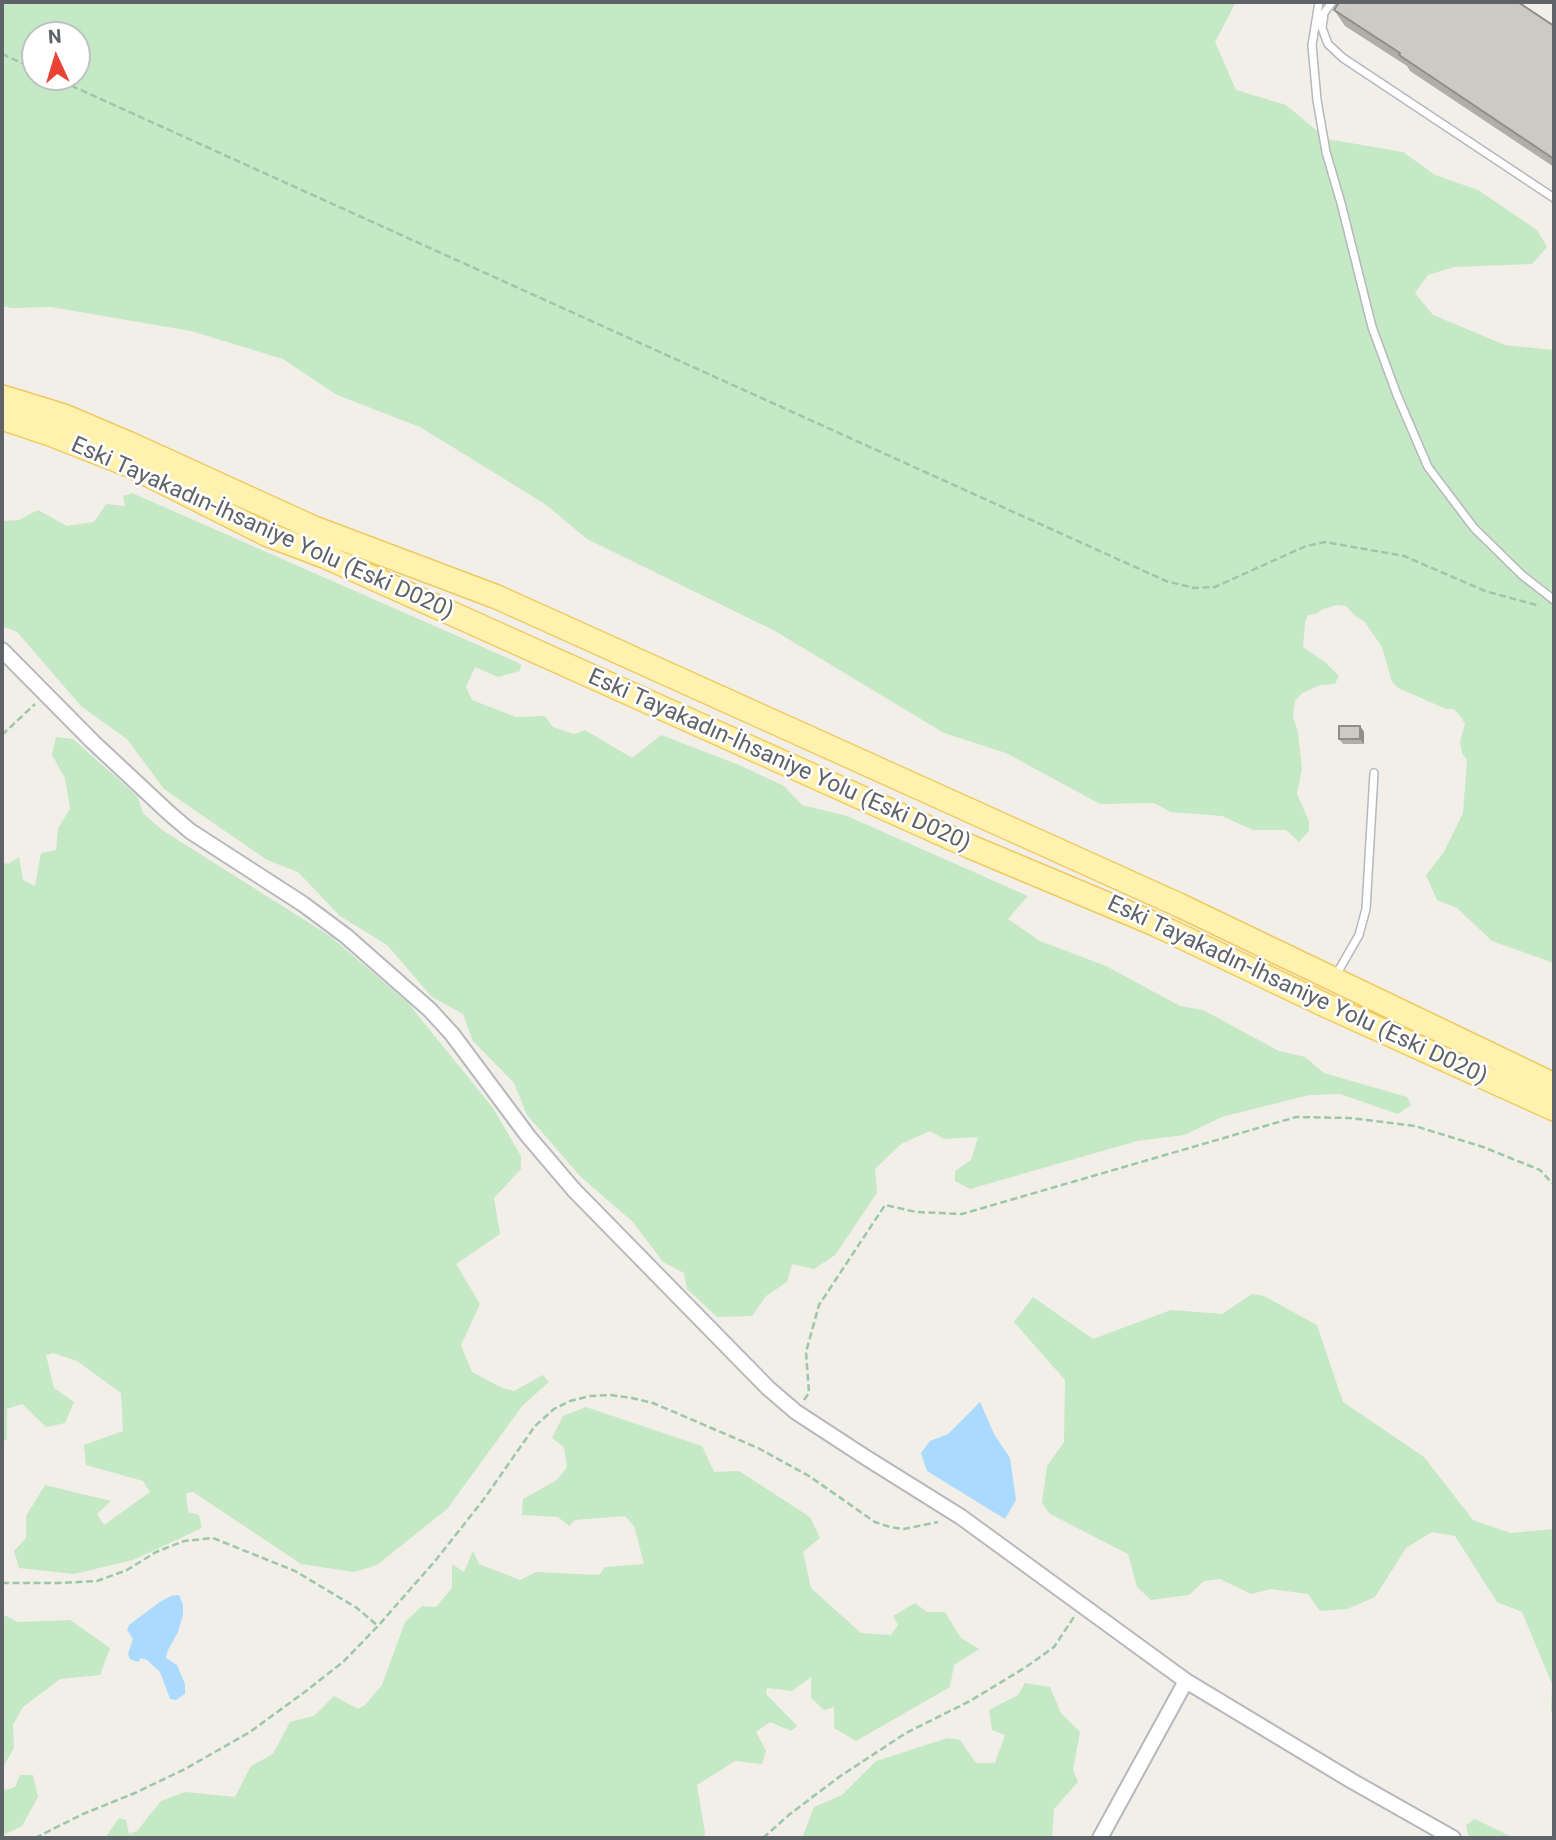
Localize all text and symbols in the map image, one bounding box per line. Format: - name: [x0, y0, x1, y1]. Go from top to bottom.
- north arrow: [21, 21, 91, 91]
- text: N: [47, 25, 62, 48]
- street label: Eski Tayakadın-İhsaniye Yolu (Eski D020): [66, 432, 458, 626]
- street label: Eski Tayakadın-İhsaniye Yolu (Eski D020): [583, 664, 975, 858]
- street label: Eski Tayakadın-İhsaniye Yolu (Eski D020): [1103, 891, 1491, 1091]

